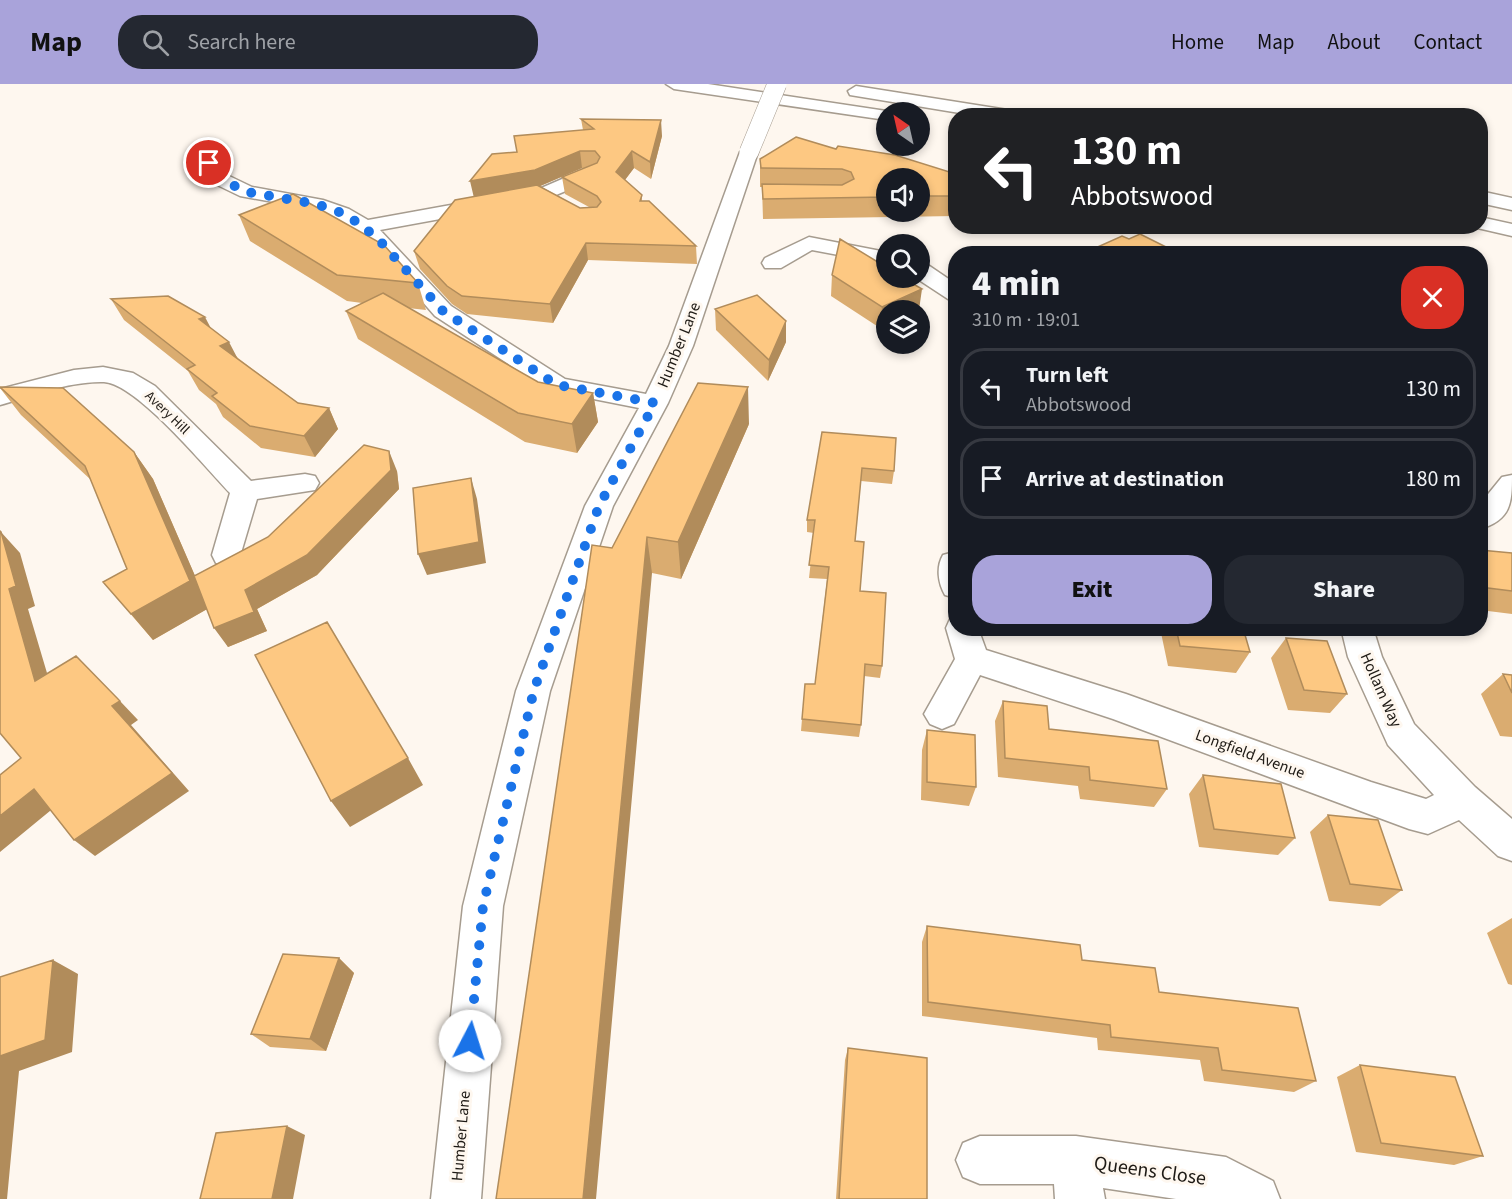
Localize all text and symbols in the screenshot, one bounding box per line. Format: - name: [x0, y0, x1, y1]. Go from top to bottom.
- search box: [118, 15, 538, 69]
- text: Map: [30, 22, 82, 62]
- icon: search: [139, 26, 172, 59]
- text: Search here: [187, 26, 296, 58]
- text: Home: [1171, 27, 1224, 57]
- text: Map: [1257, 27, 1295, 57]
- text: About: [1328, 27, 1380, 57]
- text: Contact: [1413, 27, 1482, 57]
- north arrow: [876, 102, 930, 156]
- map controls: [876, 102, 930, 354]
- text: 130 m: [1071, 121, 1182, 181]
- icon: left: [972, 132, 1050, 210]
- pin: [183, 137, 234, 188]
- icon: arrive: [192, 146, 225, 179]
- button: sound: [876, 168, 930, 222]
- text: Abbotswood: [1071, 177, 1213, 216]
- button: search: [876, 234, 930, 288]
- text: 4 min: [972, 258, 1060, 309]
- button: close: [1401, 266, 1464, 329]
- street label: Humber Lane: [652, 299, 706, 391]
- button: layers: [876, 300, 930, 354]
- text: 310 m · 19:01: [972, 306, 1080, 334]
- text: Turn left: [1026, 359, 1108, 391]
- icon: left: [975, 372, 1008, 405]
- text: 130 m: [1406, 373, 1461, 405]
- street label: Avery Hill: [140, 387, 194, 440]
- text: Abbotswood: [1026, 391, 1132, 419]
- icon: arrive: [975, 462, 1008, 495]
- text: Arrive at destination: [1026, 463, 1224, 495]
- text: 180 m: [1406, 463, 1461, 495]
- button: Exit: [972, 555, 1212, 624]
- button: Share: [1224, 555, 1464, 624]
- street label: Hollam Way: [1355, 649, 1407, 731]
- street label: Longfield Avenue: [1192, 724, 1308, 784]
- position arrow: [438, 1009, 502, 1073]
- street label: Humber Lane: [446, 1090, 476, 1182]
- street label: Queens Close: [1092, 1149, 1208, 1193]

